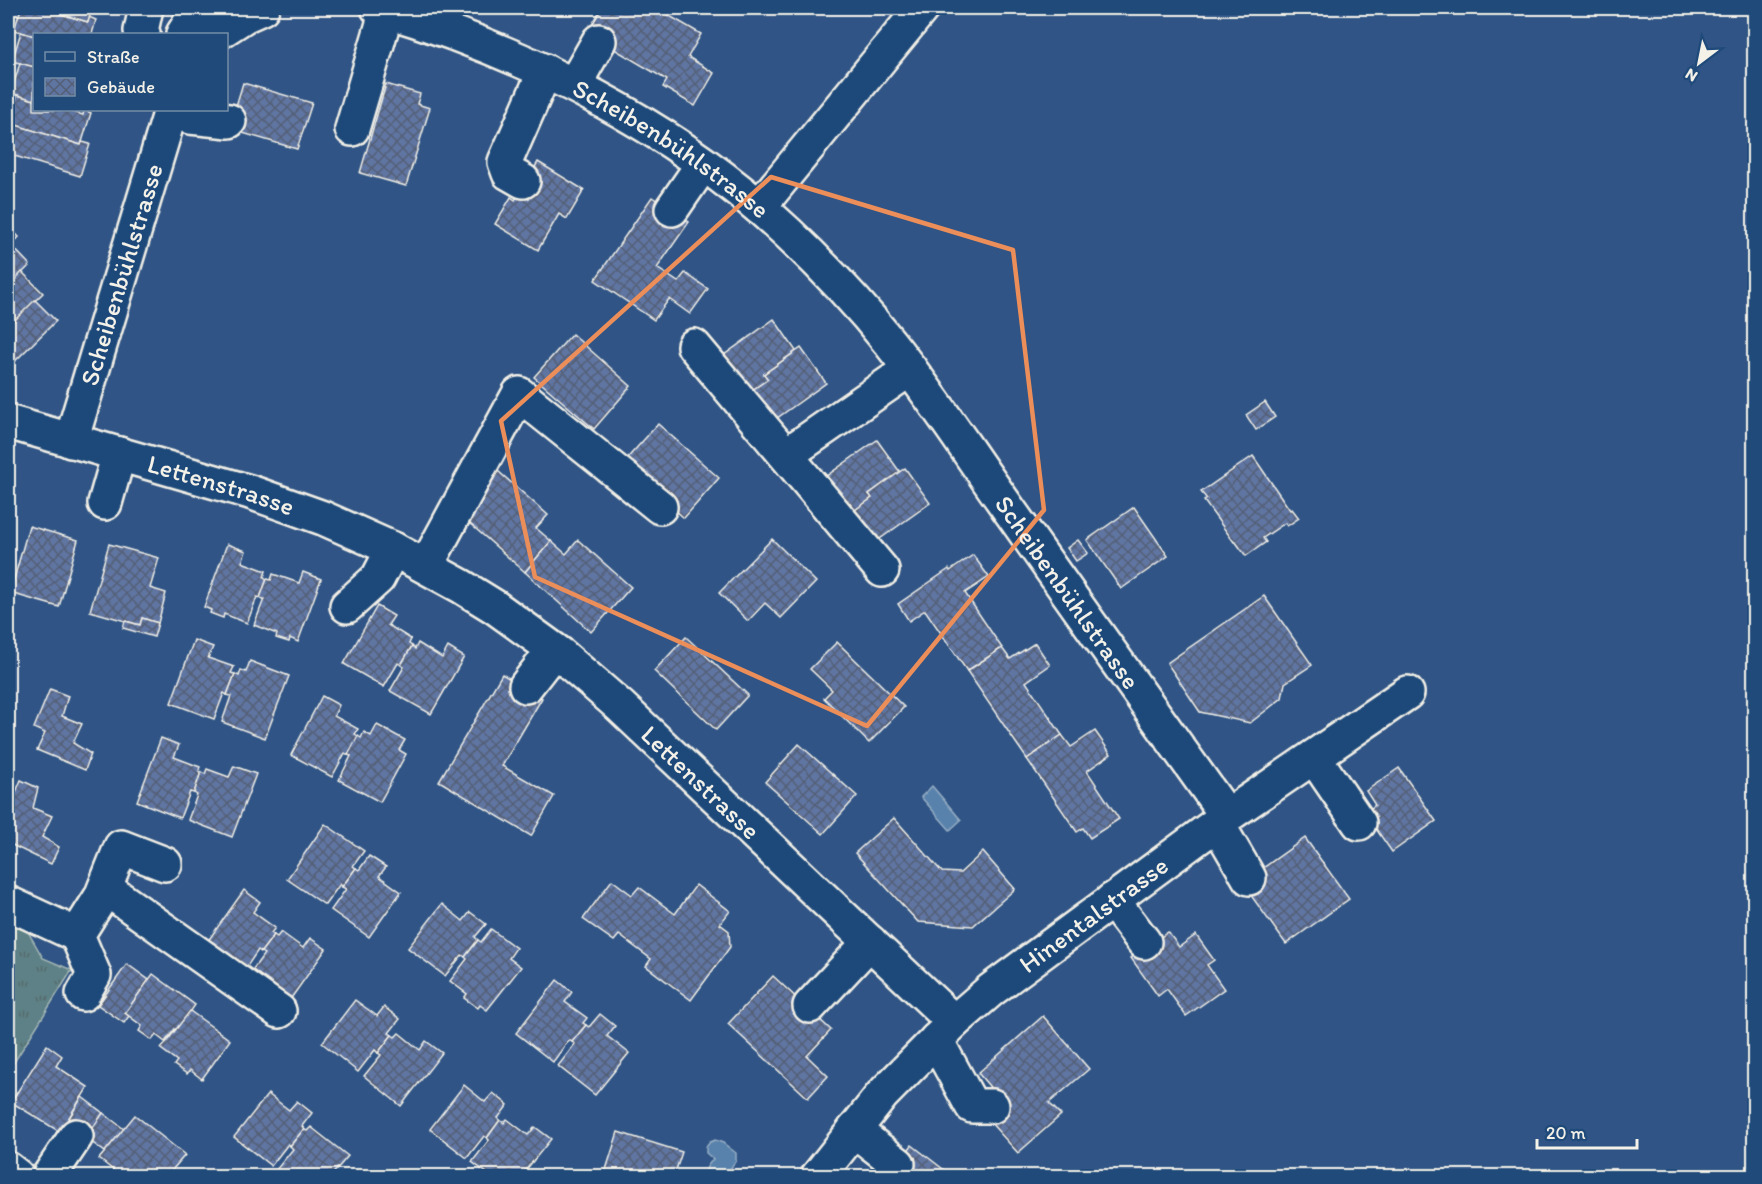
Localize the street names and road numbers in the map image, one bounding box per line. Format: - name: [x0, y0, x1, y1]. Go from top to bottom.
- street label: Scheibenbühlstrasse: [568, 72, 776, 225]
- street label: Scheibenbühlstrasse: [73, 160, 170, 389]
- street label: Lettenstrasse: [144, 447, 299, 523]
- street label: Scheibenbühlstrasse: [988, 489, 1147, 695]
- street label: Lettenstrasse: [634, 718, 767, 846]
- street label: Hinentalstrasse: [1013, 849, 1174, 980]

